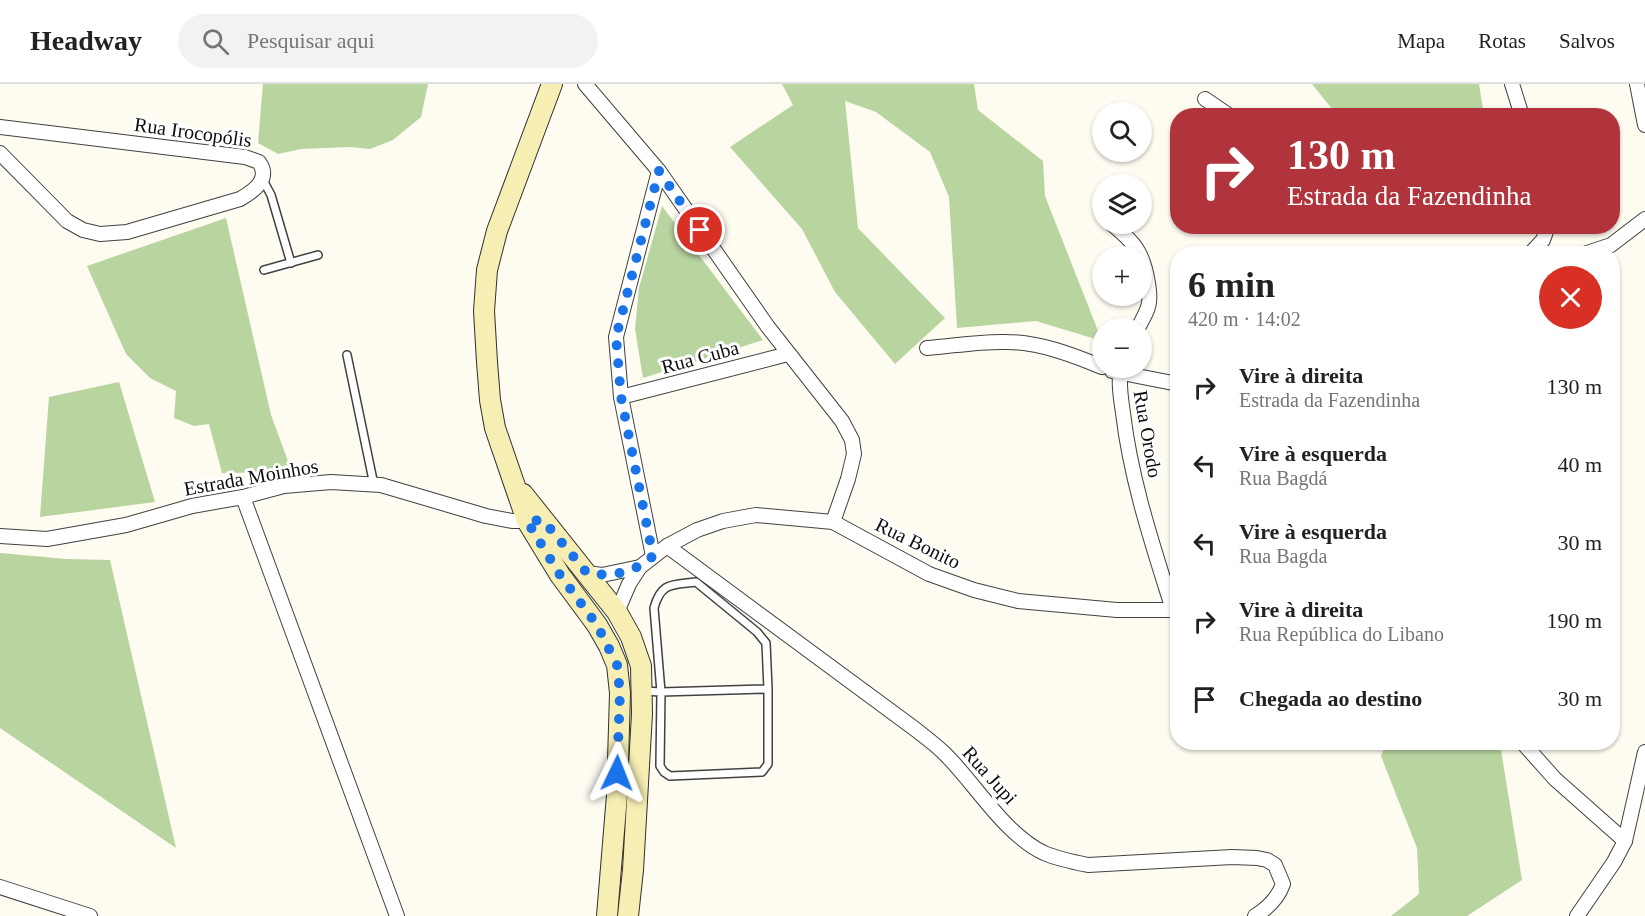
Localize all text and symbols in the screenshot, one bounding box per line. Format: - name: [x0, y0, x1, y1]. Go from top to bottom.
- search box: [178, 14, 598, 68]
- text: Headway: [30, 25, 142, 56]
- icon: search: [199, 25, 232, 58]
- text: Pesquisar aqui: [247, 28, 375, 53]
- text: Mapa: [1397, 29, 1445, 53]
- text: Rotas: [1478, 29, 1526, 53]
- text: Salvos: [1559, 29, 1615, 53]
- map controls: [1092, 102, 1152, 378]
- button: search: [1092, 102, 1152, 162]
- street label: Rua Irocopólis: [133, 113, 253, 152]
- icon: right: [1188, 132, 1266, 210]
- text: 130 m: [1287, 132, 1396, 178]
- button: layers: [1092, 174, 1152, 234]
- text: Estrada da Fazendinha: [1287, 181, 1531, 211]
- pin: [674, 204, 725, 255]
- icon: arrive: [683, 213, 716, 246]
- button: +: [1092, 246, 1152, 306]
- text: 6 min: [1188, 265, 1275, 305]
- button: close: [1539, 266, 1602, 329]
- text: 420 m · 14:02: [1188, 308, 1301, 330]
- button: −: [1092, 318, 1152, 378]
- street label: Rua Cuba: [659, 336, 741, 378]
- text: Vire à direita: [1239, 363, 1363, 388]
- icon: right: [1188, 371, 1221, 404]
- text: 130 m: [1546, 374, 1602, 399]
- street label: Rua Orodo: [1129, 389, 1167, 479]
- text: Estrada da Fazendinha: [1239, 389, 1420, 411]
- text: Vire à esquerda: [1239, 441, 1387, 466]
- icon: left: [1188, 449, 1221, 482]
- text: 40 m: [1557, 452, 1602, 477]
- street label: Estrada Moinhos: [182, 454, 320, 500]
- text: Rua Bagdá: [1239, 467, 1327, 489]
- street label: Rua Bonito: [872, 513, 964, 573]
- text: Vire à esquerda: [1239, 519, 1387, 544]
- icon: left: [1188, 527, 1221, 560]
- text: 30 m: [1557, 530, 1602, 555]
- text: Rua Bagda: [1239, 545, 1327, 567]
- text: Vire à direita: [1239, 597, 1363, 622]
- icon: right: [1188, 605, 1221, 638]
- text: 190 m: [1546, 608, 1602, 633]
- text: Rua República do Libano: [1239, 623, 1444, 645]
- icon: arrive: [1188, 683, 1221, 716]
- text: Chegada ao destino: [1239, 686, 1422, 711]
- text: 30 m: [1557, 686, 1602, 711]
- position arrow: [585, 741, 649, 805]
- street label: Rua Jupi: [957, 741, 1022, 810]

